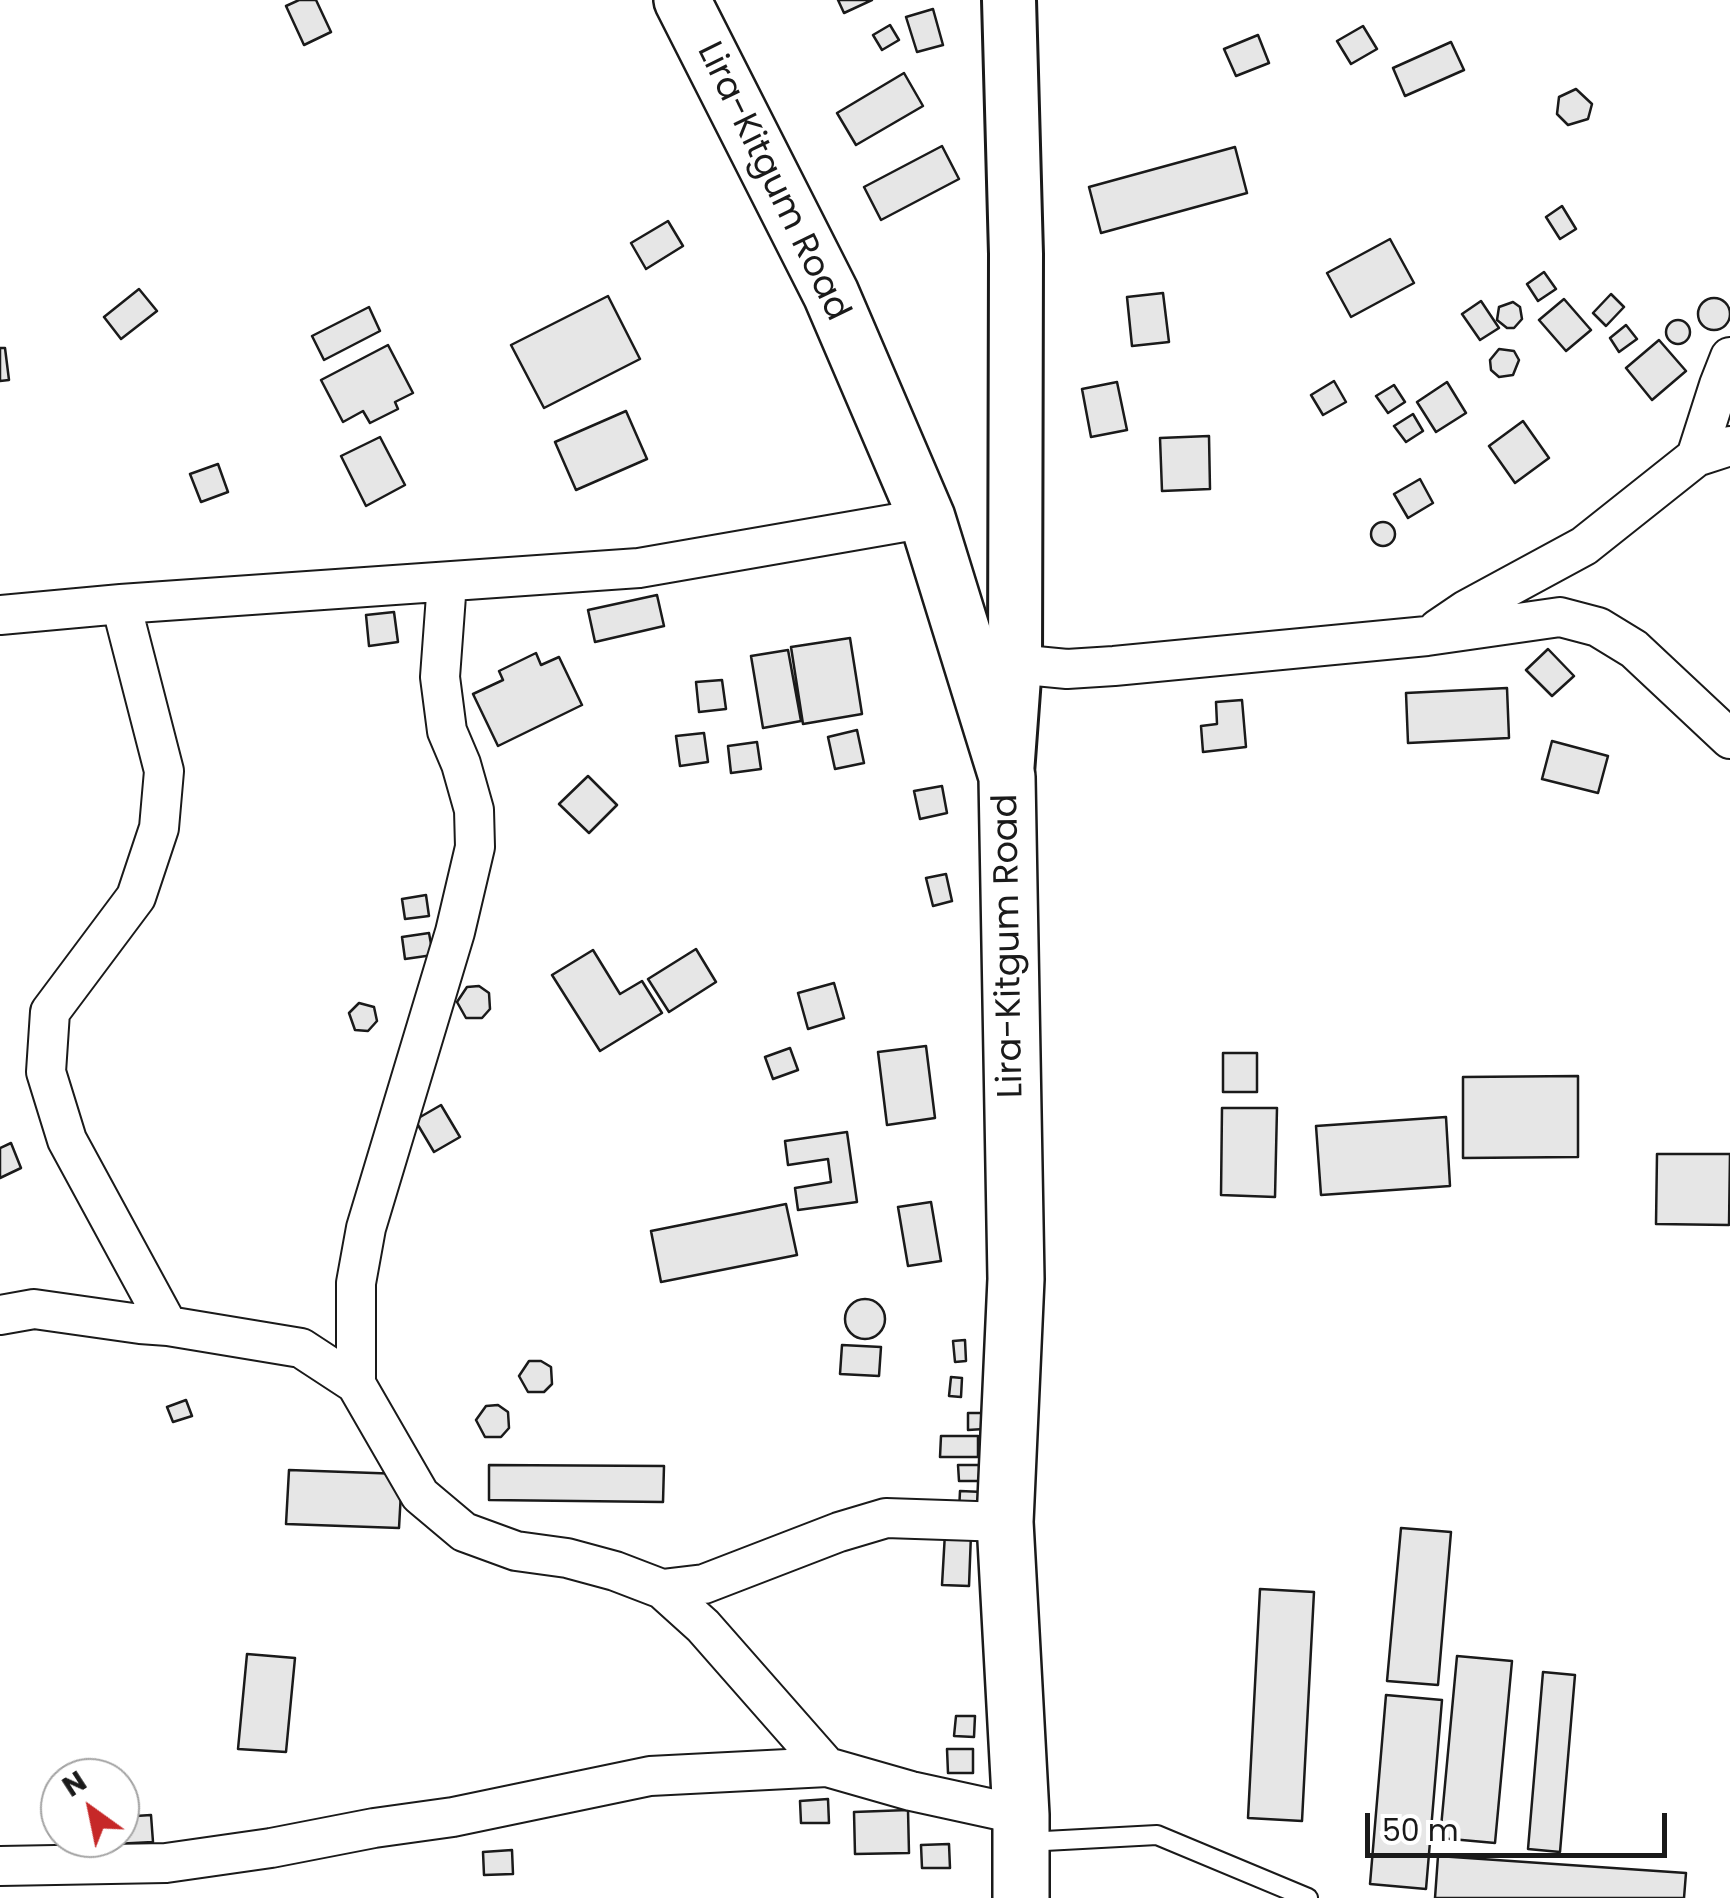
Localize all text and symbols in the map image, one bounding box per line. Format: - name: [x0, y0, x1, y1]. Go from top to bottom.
- street label: Lira-Kitgum Road: [686, 36, 858, 328]
- street label: Lira-Kitgum Road: [986, 793, 1034, 1099]
- north arrow: [40, 1758, 140, 1858]
- text: N: [55, 1762, 94, 1806]
- scale bar: [1370, 1793, 1672, 1855]
- text: 50 m: [1382, 1809, 1459, 1852]

